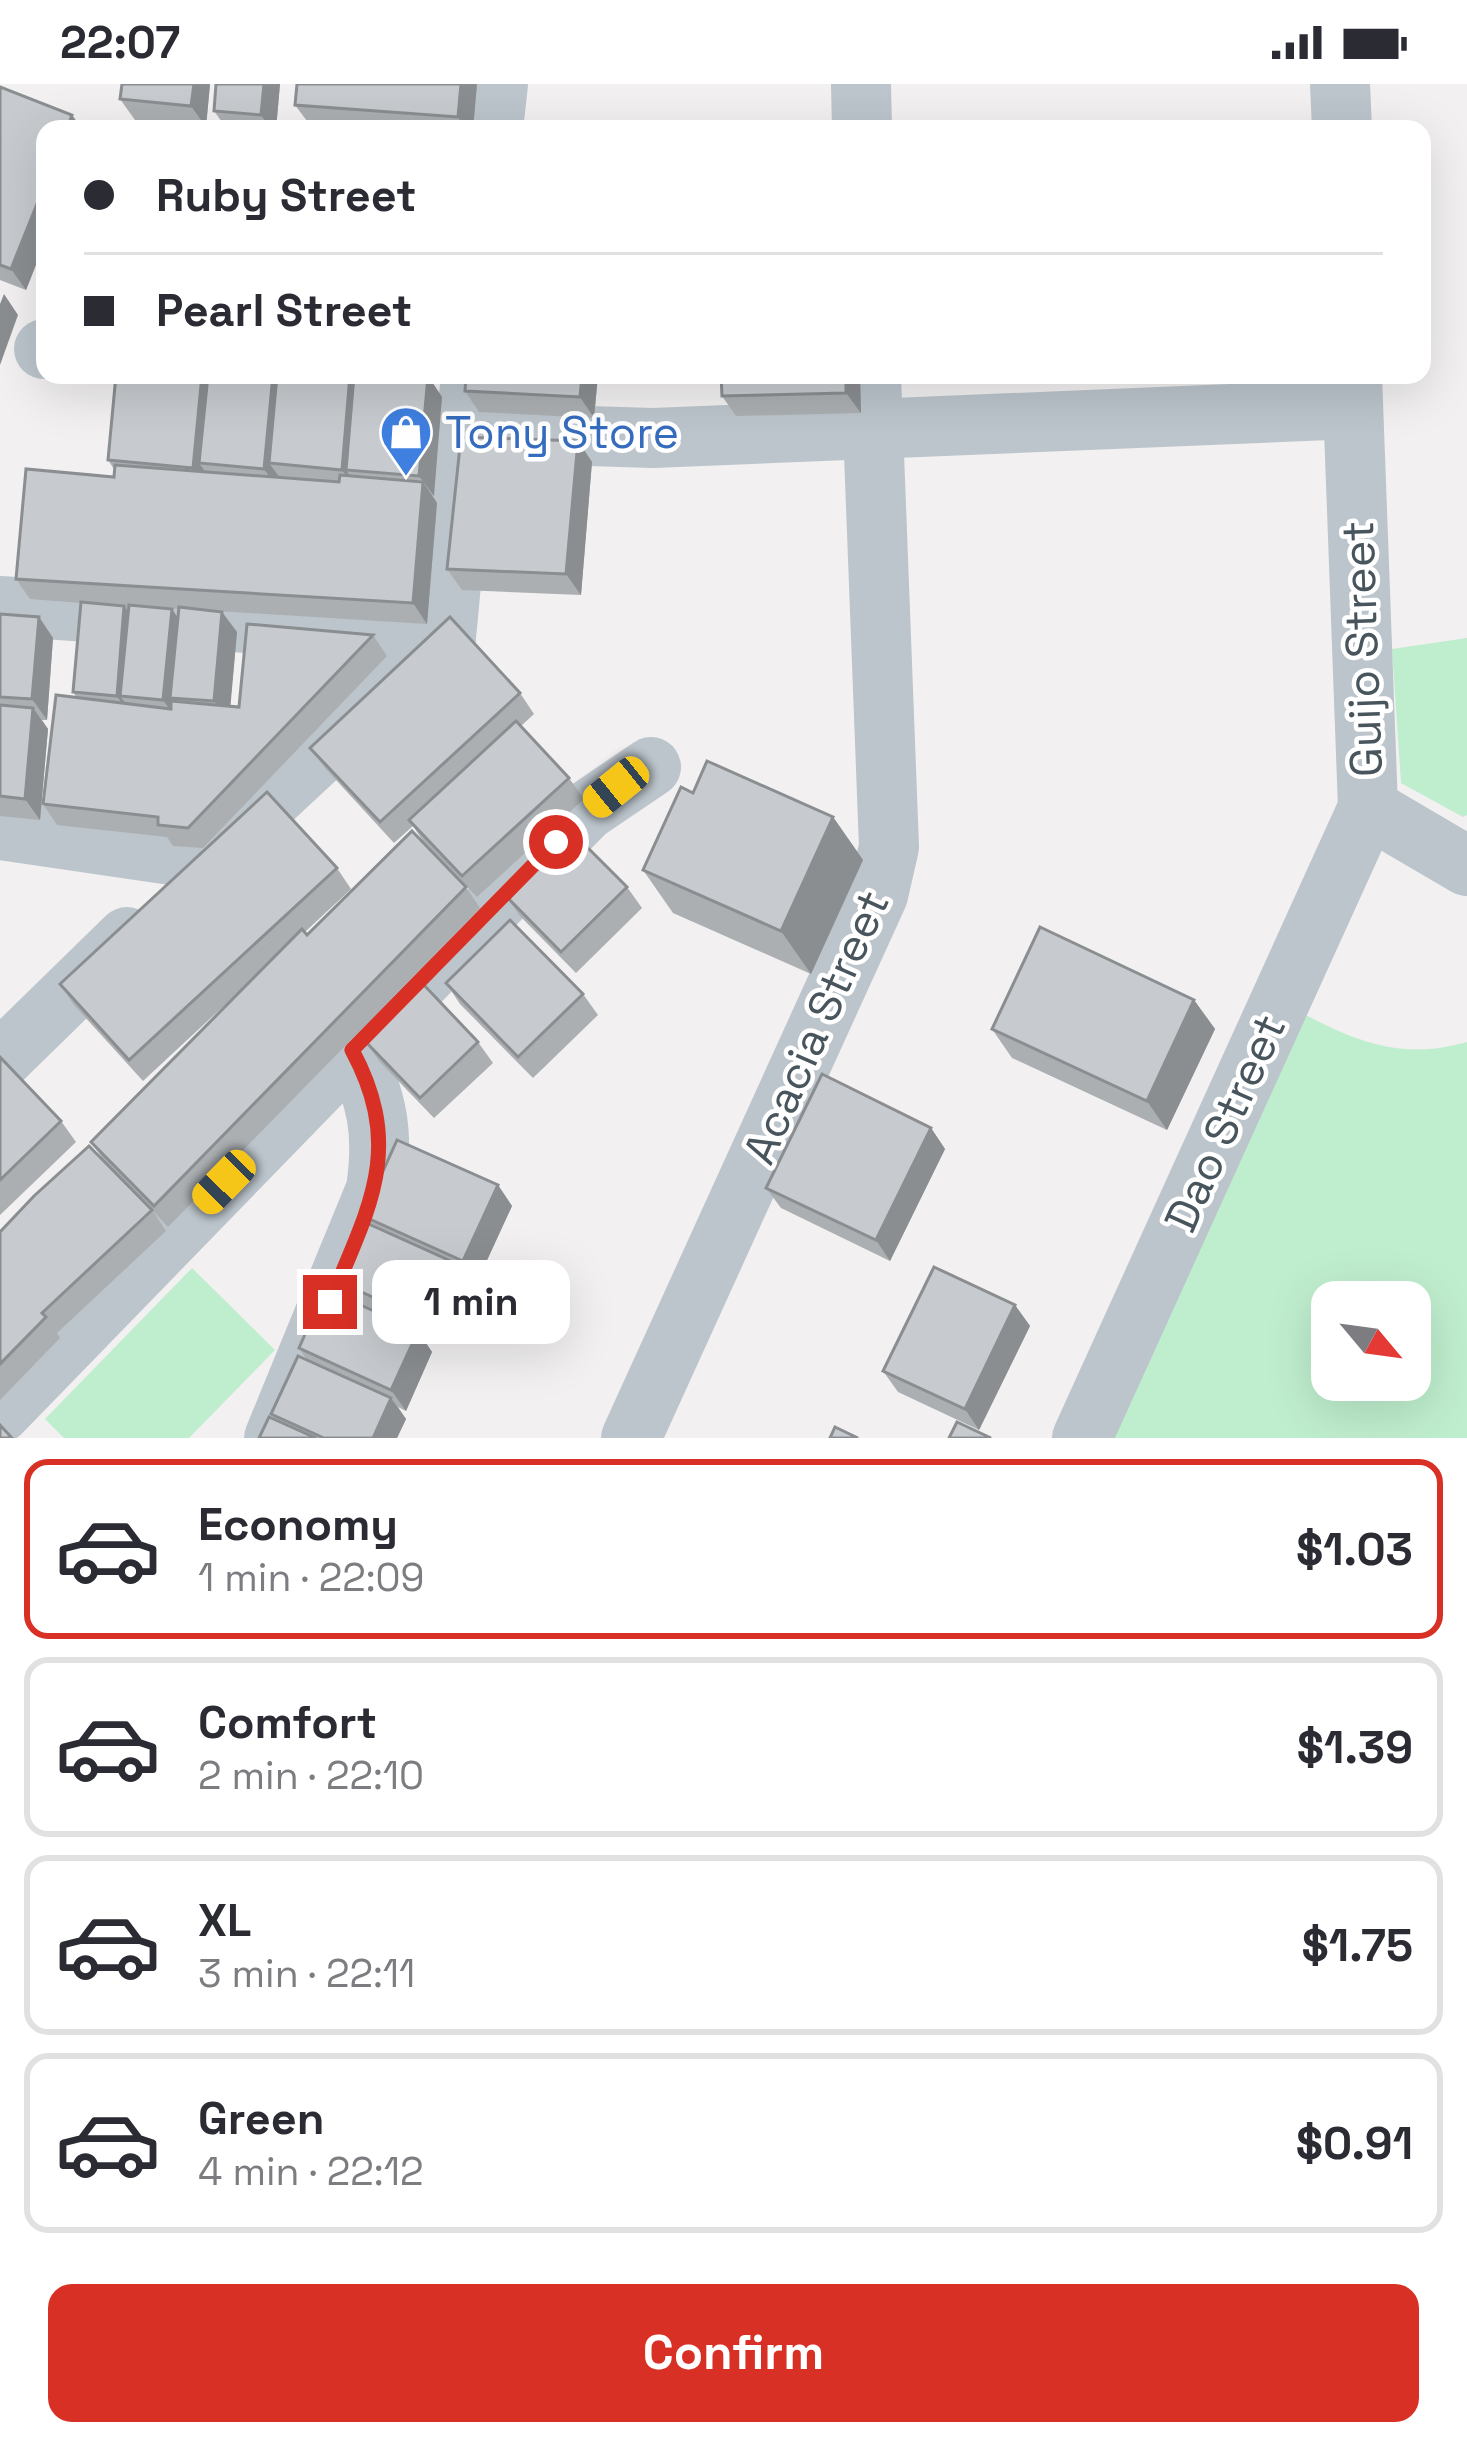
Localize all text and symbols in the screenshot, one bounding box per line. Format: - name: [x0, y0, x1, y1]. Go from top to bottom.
- text: 22:07: [60, 14, 180, 71]
- text: Ruby Street: [156, 167, 417, 224]
- text: Pearl Street: [156, 282, 412, 339]
- shop icon: Tony Store: [378, 404, 434, 478]
- place label: Tony Store: [445, 404, 679, 461]
- street label: Guijo Street: [1329, 520, 1395, 778]
- car: [577, 750, 655, 824]
- route start: [529, 815, 583, 869]
- street label: Acacia Street: [730, 881, 902, 1173]
- street label: Dao Street: [1152, 1005, 1298, 1241]
- car: [186, 1144, 262, 1220]
- callout: 1 min: [372, 1260, 570, 1344]
- route end: [303, 1275, 357, 1329]
- text: 1 min: [423, 1277, 519, 1326]
- north arrow: [1311, 1281, 1431, 1401]
- map controls: [1311, 1281, 1431, 1401]
- icon: car: [54, 1495, 162, 1603]
- text: Economy: [198, 1496, 398, 1553]
- text: $1.03: [1296, 1521, 1413, 1578]
- text: 1 min · 22:09: [198, 1553, 424, 1602]
- icon: car: [54, 1693, 162, 1801]
- text: Comfort: [198, 1694, 377, 1751]
- text: $1.39: [1297, 1719, 1413, 1776]
- text: 2 min · 22:10: [198, 1751, 424, 1800]
- icon: car: [54, 1891, 162, 1999]
- text: XL: [198, 1892, 251, 1949]
- text: $1.75: [1302, 1917, 1413, 1974]
- text: 3 min · 22:11: [198, 1949, 415, 1998]
- icon: car: [54, 2089, 162, 2197]
- text: Green: [198, 2090, 324, 2147]
- text: $0.91: [1296, 2115, 1413, 2172]
- text: 4 min · 22:12: [198, 2147, 423, 2196]
- button: Confirm: [48, 2284, 1419, 2422]

